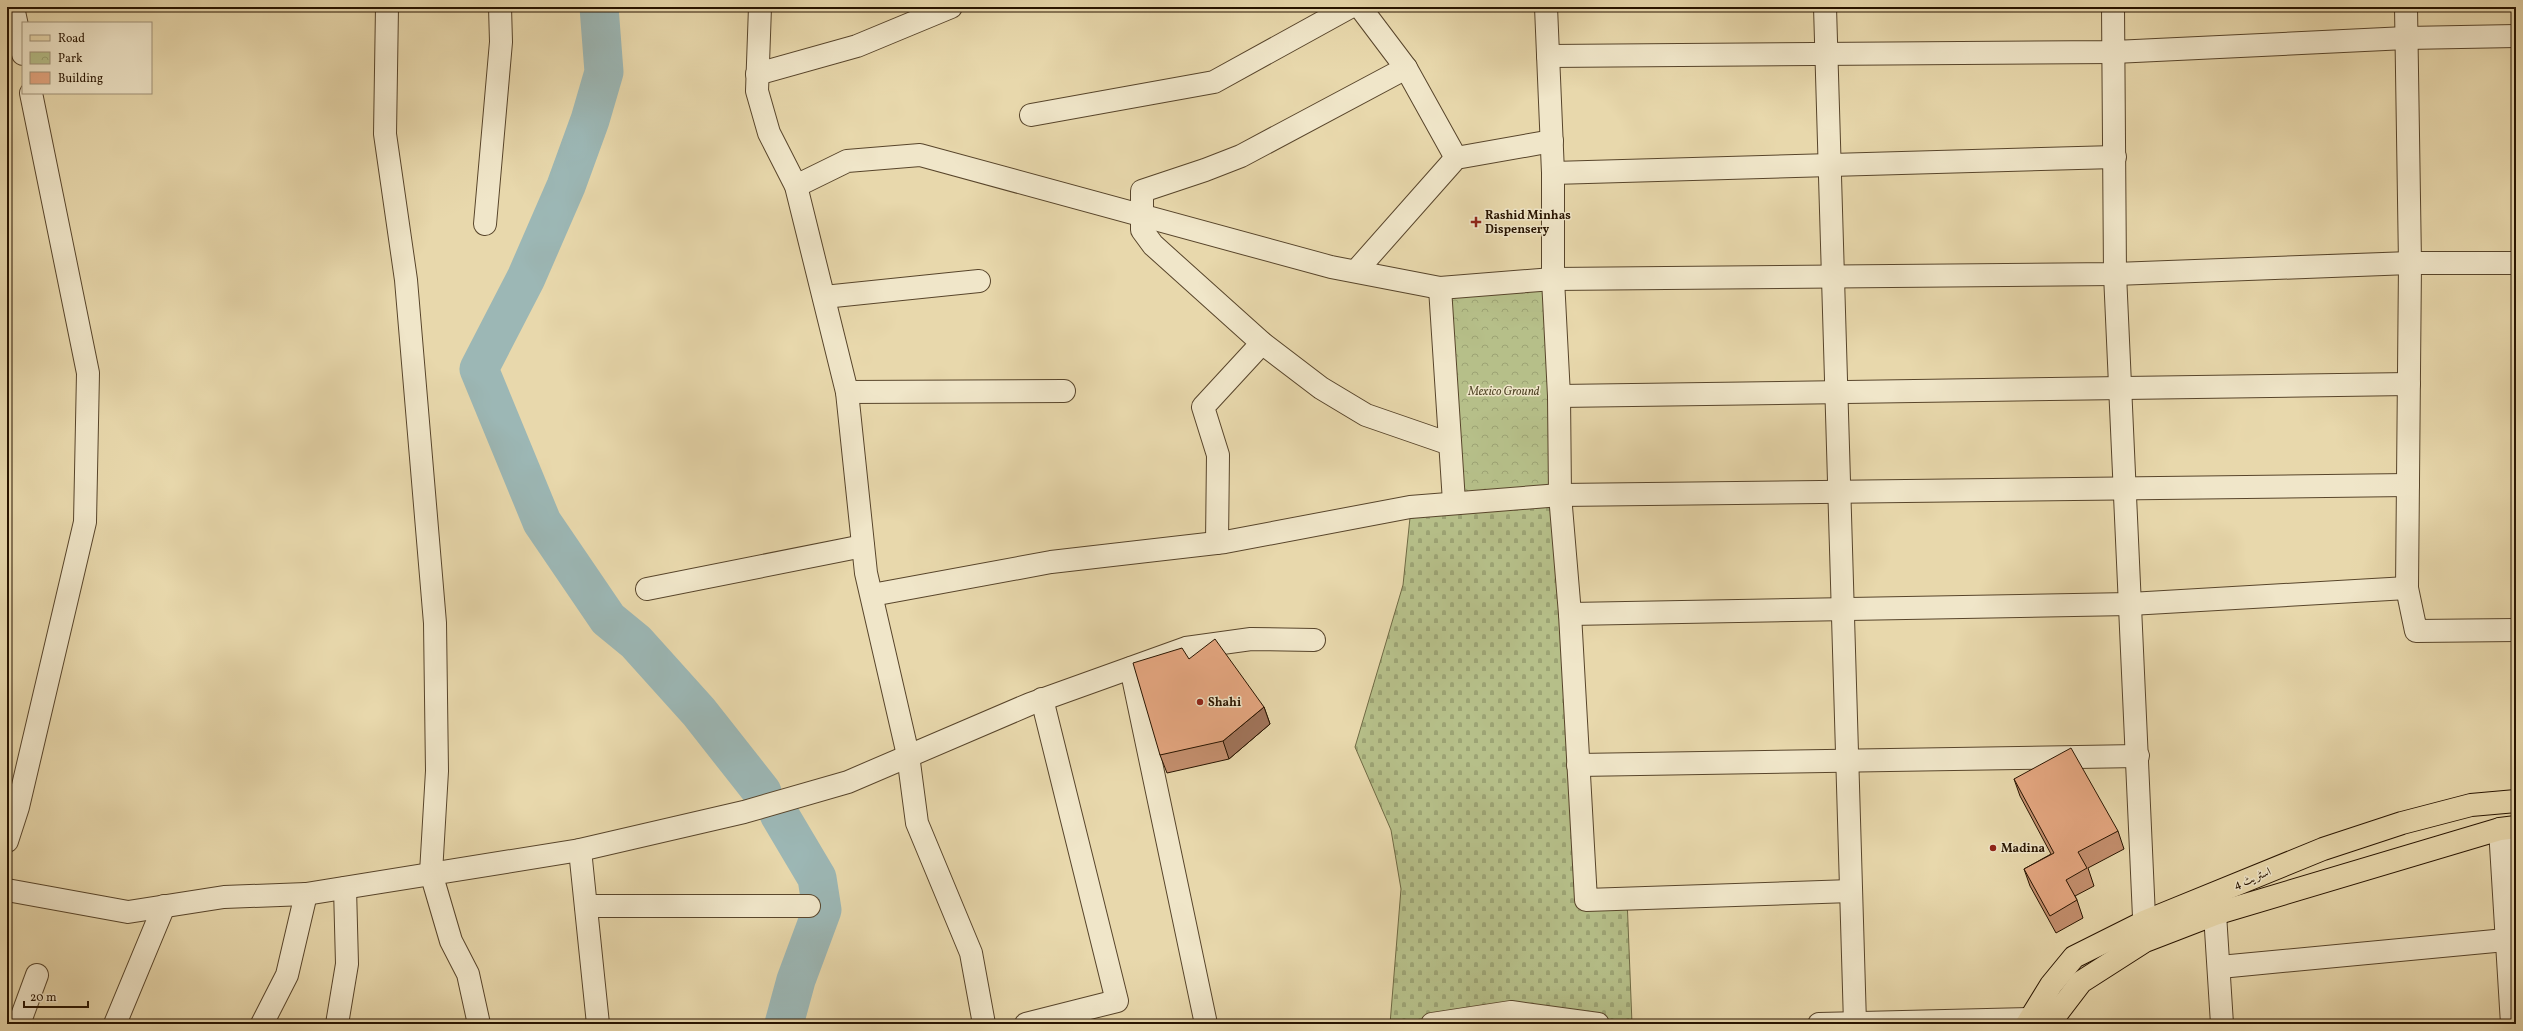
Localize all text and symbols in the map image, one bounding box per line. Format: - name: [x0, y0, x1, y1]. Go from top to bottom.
- legend: [22, 22, 152, 94]
- text: Road: [58, 31, 85, 47]
- text: Park: [58, 51, 83, 67]
- text: Building: [58, 71, 103, 87]
- place label: Rashid Minhas Dispensery: [1485, 208, 1571, 238]
- marker: Rashid Minhas Dispensery: [1470, 216, 1482, 228]
- park label: Mexico Ground: [1467, 384, 1540, 400]
- place label: Shahi: [1208, 695, 1241, 711]
- marker: Shahi: [1195, 697, 1205, 707]
- place label: Madina: [2001, 841, 2046, 857]
- marker: Madina: [1988, 843, 1998, 853]
- street label: اسٹریٹ 4: [2231, 864, 2274, 894]
- scale bar: [24, 983, 88, 1009]
- text: 20 m: [30, 990, 57, 1006]

